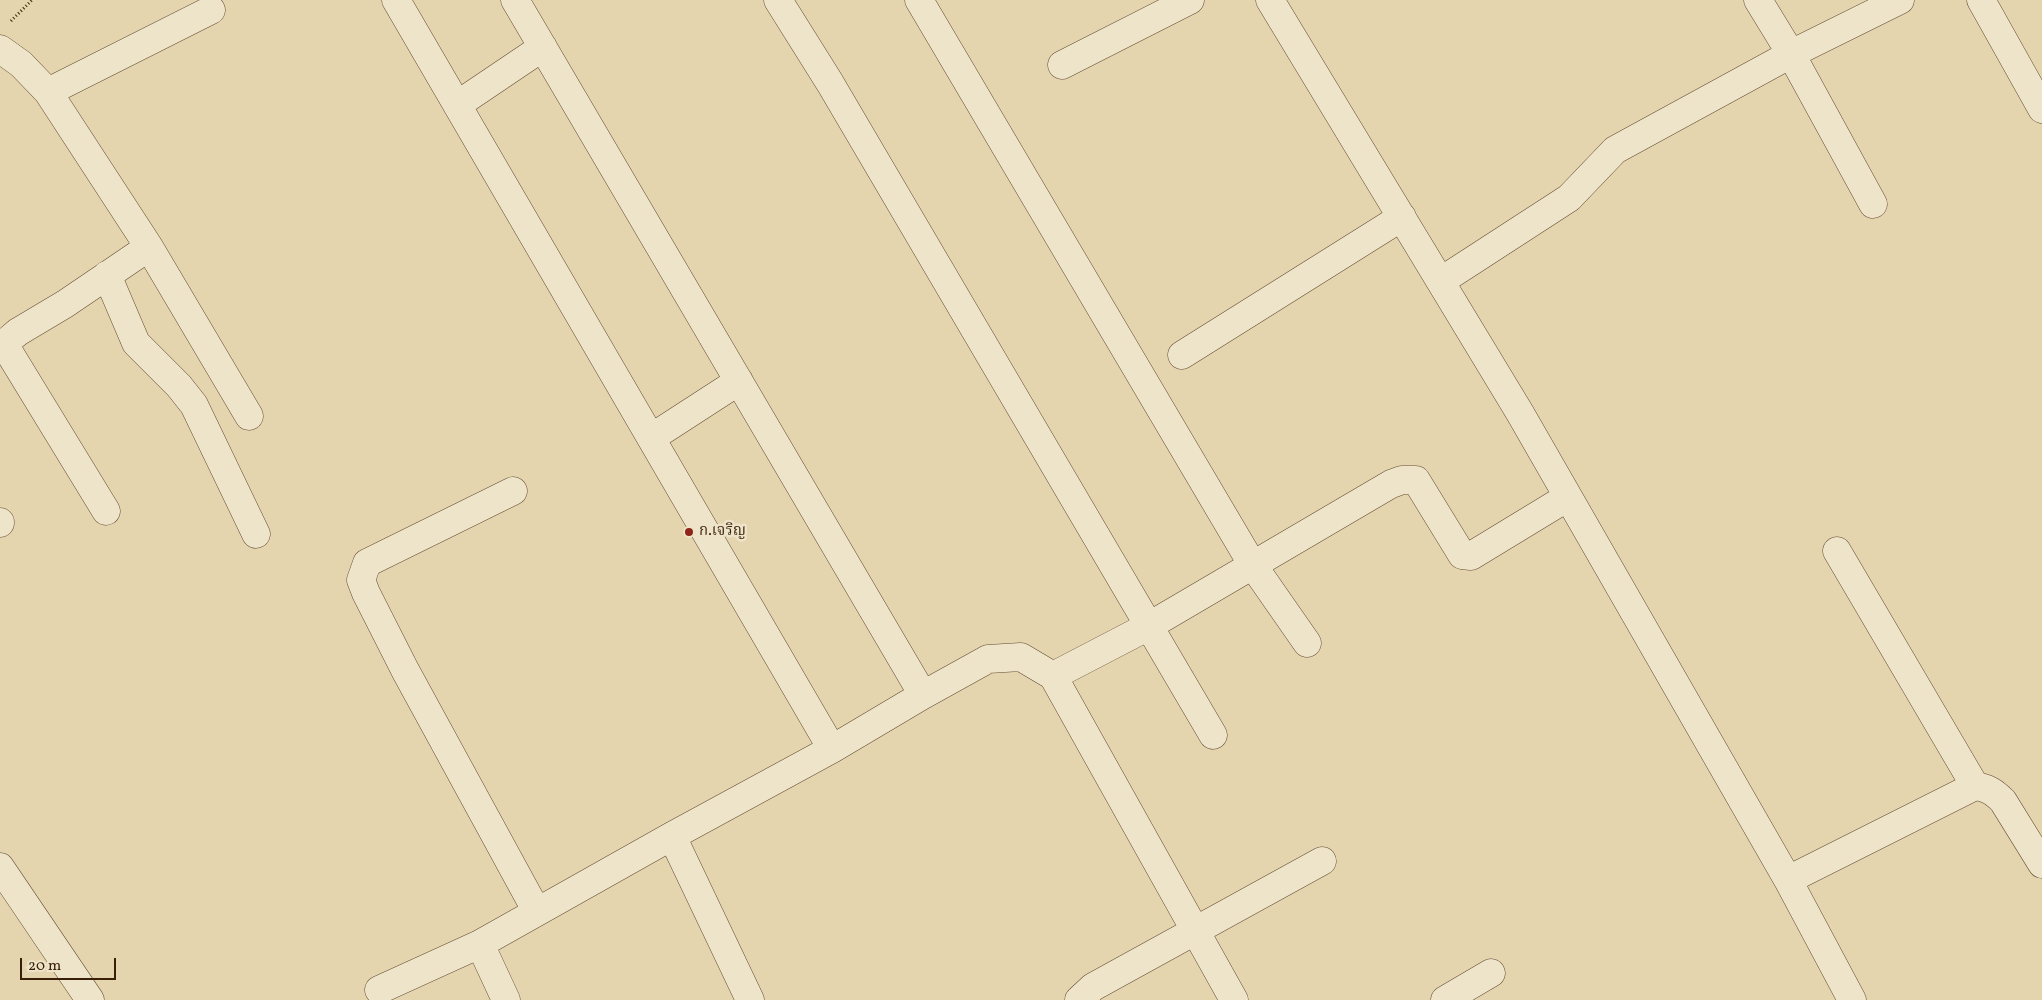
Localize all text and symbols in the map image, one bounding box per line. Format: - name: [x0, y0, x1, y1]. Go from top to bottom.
- place label: ก.เจริญ: [699, 523, 746, 541]
- marker: ก.เจริญ: [683, 526, 695, 538]
- scale bar: [22, 948, 119, 980]
- text: 20 m: [28, 956, 61, 977]

